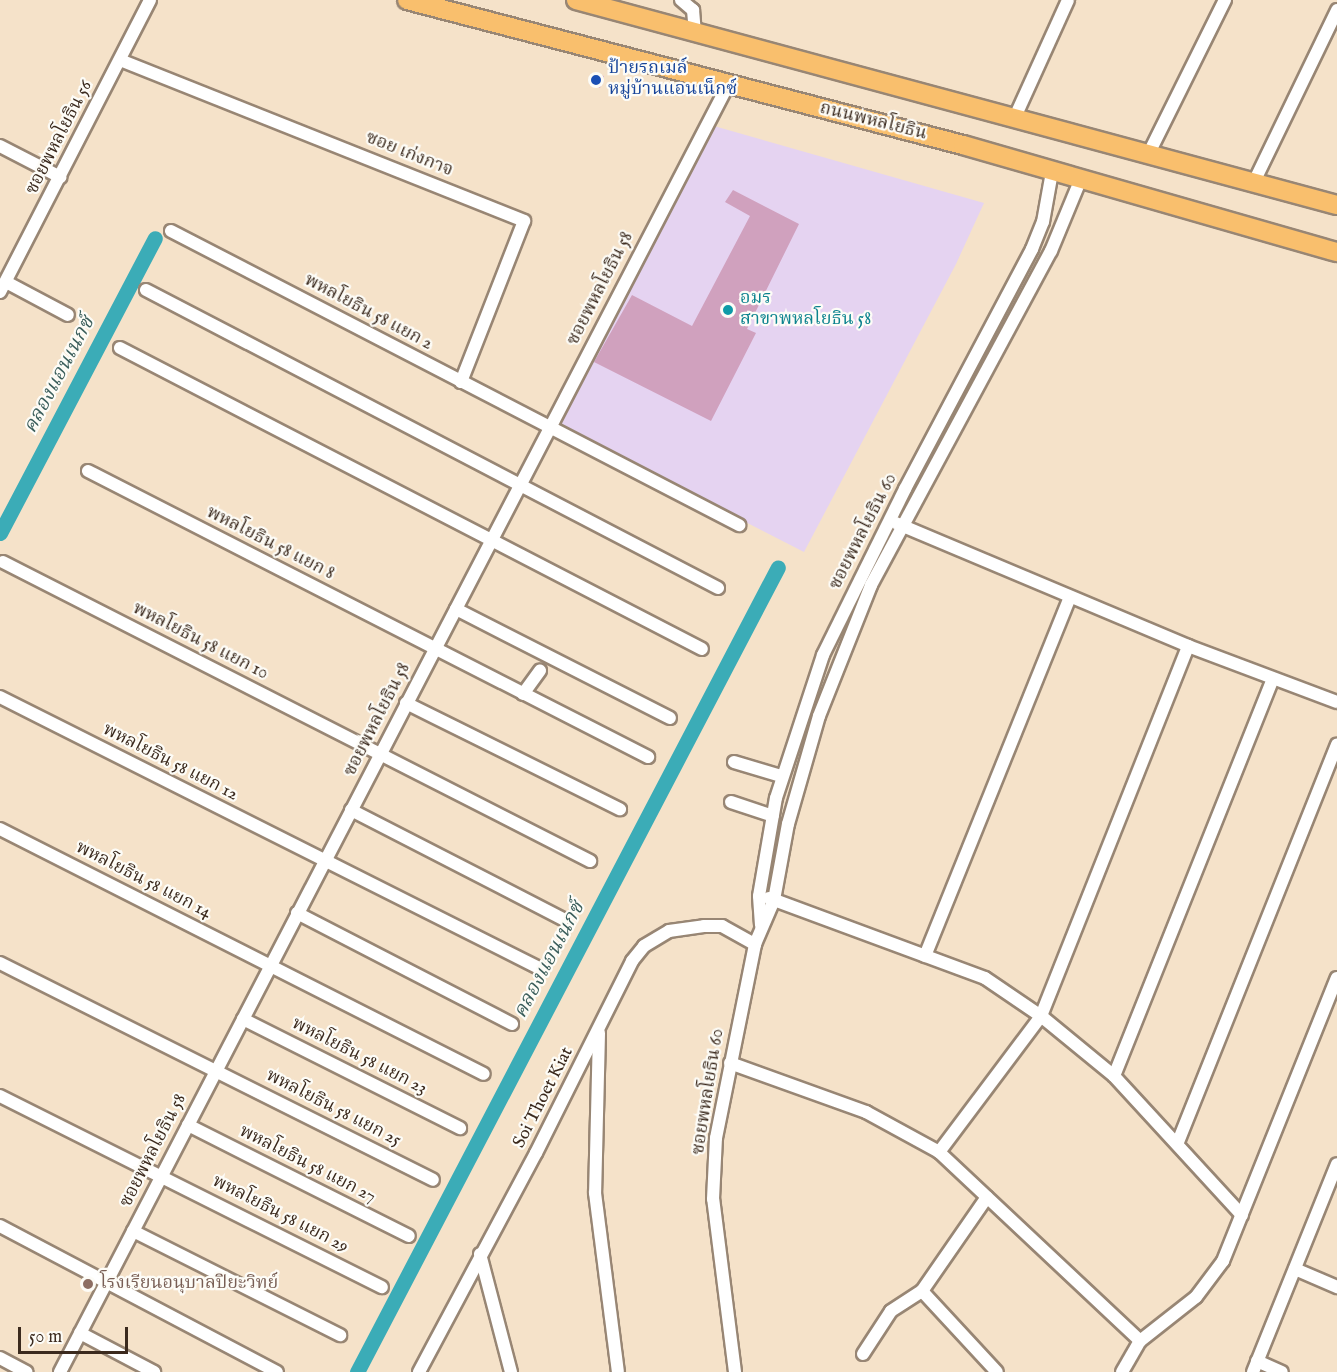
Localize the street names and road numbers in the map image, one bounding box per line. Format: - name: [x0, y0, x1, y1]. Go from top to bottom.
- street label: ซอยพหลโยธิน 56: [22, 77, 98, 199]
- street label: ถนนพหลโยธิน: [817, 98, 929, 146]
- street label: ซอย เก่งกาจ: [362, 128, 456, 182]
- street label: ซอยพหลโยธิน 58: [563, 229, 639, 349]
- street label: พหลโยธิน 58 แยก 2: [300, 270, 436, 356]
- street label: ซอยพหลโยธิน 60: [825, 470, 903, 594]
- street label: พหลโยธิน 58 แยก 8: [202, 502, 338, 586]
- street label: พหลโยธิน 58 แยก 10: [129, 599, 271, 685]
- street label: ซอยพหลโยธิน 58: [340, 660, 416, 780]
- street label: พหลโยธิน 58 แยก 12: [99, 720, 241, 806]
- street label: พหลโยธิน 58 แยก 14: [72, 838, 214, 924]
- street label: พหลโยธิน 58 แยก 23: [288, 1014, 430, 1100]
- street label: ซอยพหลโยธิน 60: [688, 1027, 730, 1157]
- street label: Soi Thoet Kiat: [509, 1044, 579, 1152]
- street label: พหลโยธิน 58 แยก 25: [262, 1066, 404, 1152]
- street label: ซอยพหลโยธิน 58: [116, 1091, 192, 1211]
- street label: พหลโยธิน 58 แยก 27: [235, 1121, 379, 1209]
- street label: พหลโยธิน 58 แยก 29: [208, 1171, 352, 1259]

